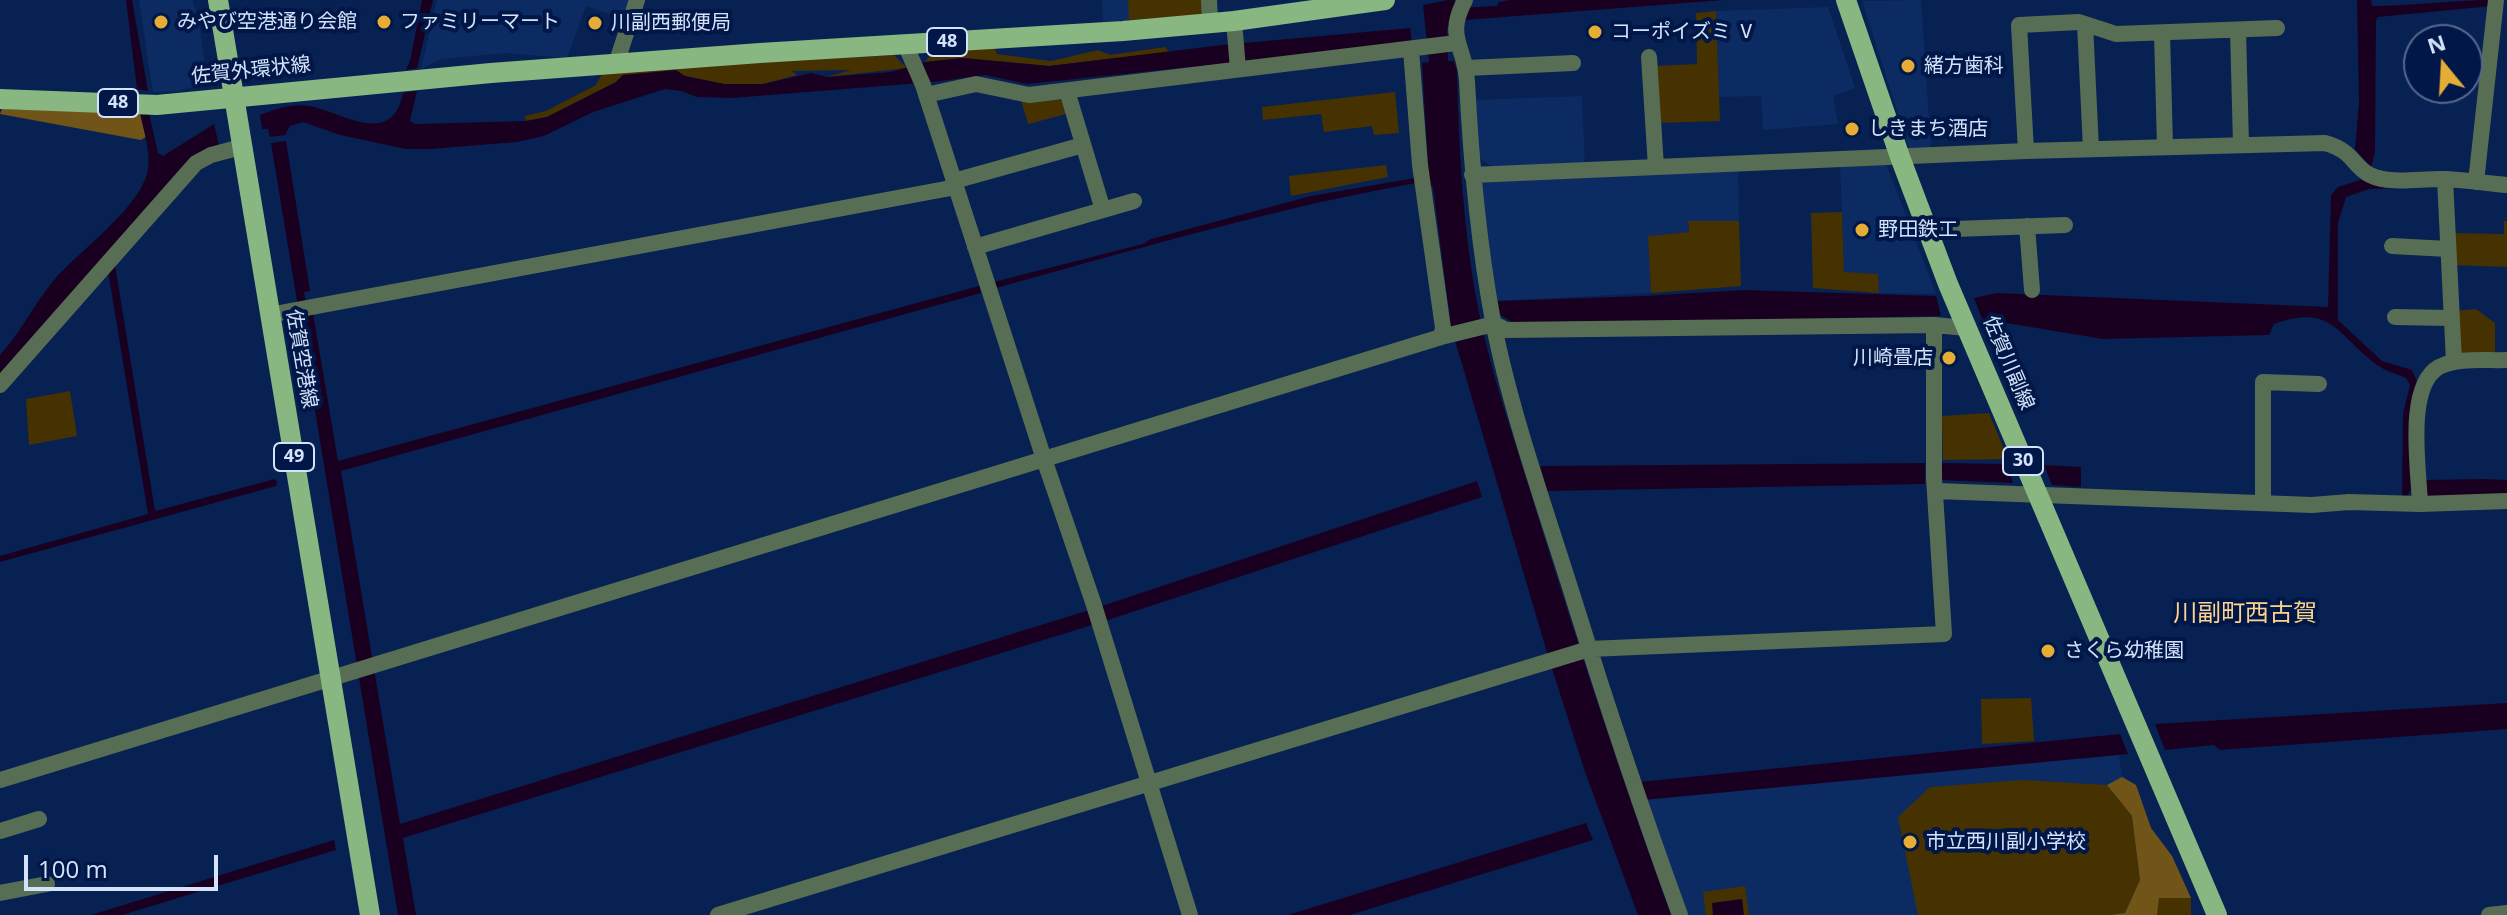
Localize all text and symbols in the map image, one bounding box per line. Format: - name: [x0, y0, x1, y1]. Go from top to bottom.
- place label: みやび空港通り会館: [177, 10, 357, 34]
- place label: ファミリーマート: [400, 10, 560, 34]
- place label: 川副西郵便局: [611, 11, 731, 35]
- marker: みやび空港通り会館: [152, 13, 170, 31]
- marker: ファミリーマート: [375, 13, 393, 31]
- marker: 川副西郵便局: [586, 14, 604, 32]
- place label: コーポイズミ Ⅴ: [1611, 20, 1756, 44]
- marker: コーポイズミ Ⅴ: [1586, 23, 1604, 41]
- north arrow: [2403, 24, 2483, 104]
- text: N: [2423, 26, 2449, 60]
- road number: 48: [927, 28, 967, 56]
- street label: 佐賀外環状線: [190, 53, 312, 89]
- place label: 緒方歯科: [1924, 54, 2004, 78]
- marker: 緒方歯科: [1899, 57, 1917, 75]
- road number: 48: [98, 89, 138, 117]
- place label: しきまち酒店: [1868, 117, 1988, 141]
- marker: しきまち酒店: [1843, 120, 1861, 138]
- place label: 野田鉄工: [1878, 218, 1958, 242]
- marker: 野田鉄工: [1853, 221, 1871, 239]
- street label: 佐賀空港線: [280, 308, 322, 410]
- street label: 佐賀川副線: [1977, 312, 2039, 414]
- place label: 川崎畳店: [1853, 346, 1933, 370]
- marker: 川崎畳店: [1940, 349, 1958, 367]
- road number: 49: [274, 443, 314, 471]
- road number: 30: [2003, 447, 2043, 475]
- district label: 川副町西古賀: [2173, 600, 2317, 628]
- place label: さくら幼稚園: [2064, 639, 2184, 663]
- marker: さくら幼稚園: [2039, 642, 2057, 660]
- place label: 市立西川副小学校: [1926, 830, 2086, 854]
- marker: 市立西川副小学校: [1901, 833, 1919, 851]
- scale bar: [28, 839, 222, 889]
- text: 100 m: [38, 852, 108, 885]

